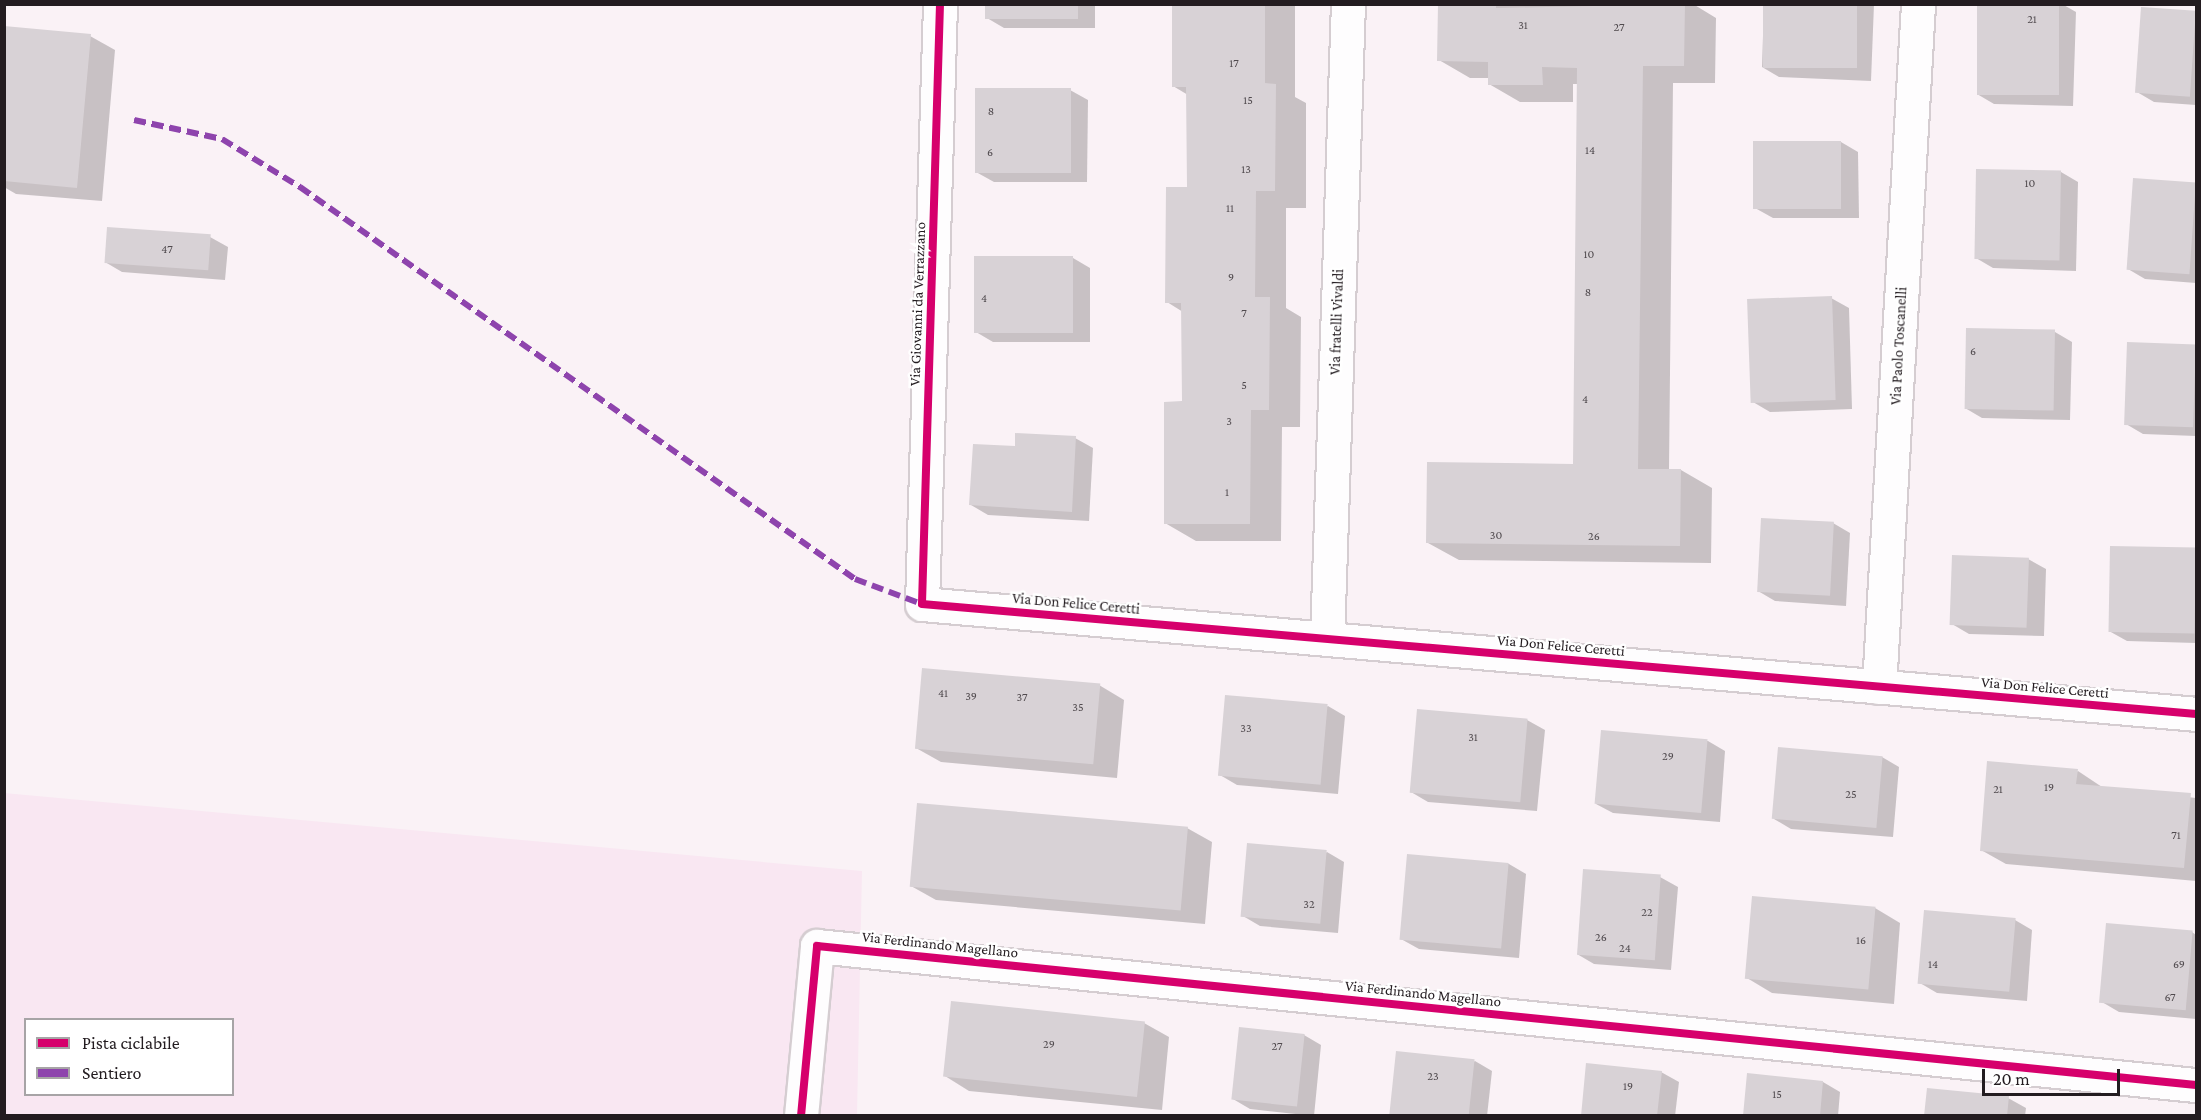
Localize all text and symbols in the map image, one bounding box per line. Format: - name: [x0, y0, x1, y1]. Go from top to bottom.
- house number: 21: [2027, 13, 2037, 27]
- house number: 31: [1518, 19, 1528, 33]
- house number: 27: [1613, 21, 1625, 35]
- house number: 17: [1229, 57, 1239, 71]
- house number: 15: [1243, 94, 1253, 108]
- house number: 8: [988, 105, 994, 119]
- house number: 14: [1585, 144, 1595, 158]
- house number: 6: [987, 146, 993, 160]
- house number: 13: [1241, 163, 1251, 177]
- house number: 10: [2025, 177, 2035, 191]
- house number: 11: [1226, 202, 1234, 216]
- street label: Via Giovanni da Verrazzano: [906, 222, 930, 386]
- house number: 47: [161, 243, 173, 257]
- house number: 10: [1584, 248, 1594, 262]
- street label: Via fratelli Vivaldi: [1326, 269, 1348, 375]
- house number: 9: [1228, 271, 1234, 285]
- house number: 8: [1585, 286, 1591, 300]
- street label: Via Paolo Toscanelli: [1887, 286, 1911, 406]
- house number: 4: [981, 292, 987, 306]
- house number: 7: [1241, 307, 1247, 321]
- house number: 6: [1970, 345, 1976, 359]
- house number: 5: [1241, 379, 1247, 393]
- house number: 4: [1582, 393, 1588, 407]
- house number: 3: [1226, 415, 1232, 429]
- house number: 1: [1225, 486, 1229, 500]
- house number: 30: [1490, 529, 1502, 543]
- house number: 26: [1588, 530, 1600, 544]
- street label: Via Don Felice Ceretti: [1011, 589, 1141, 619]
- street label: Via Don Felice Ceretti: [1496, 631, 1626, 661]
- street label: Via Don Felice Ceretti: [1980, 673, 2110, 703]
- house number: 41: [938, 687, 948, 701]
- house number: 39: [965, 690, 977, 704]
- house number: 37: [1016, 691, 1028, 705]
- house number: 35: [1072, 701, 1084, 715]
- house number: 33: [1240, 722, 1252, 736]
- house number: 31: [1468, 731, 1478, 745]
- house number: 29: [1662, 750, 1674, 764]
- house number: 19: [2044, 781, 2054, 795]
- house number: 21: [1993, 783, 2003, 797]
- house number: 25: [1845, 788, 1857, 802]
- house number: 71: [2171, 829, 2181, 843]
- house number: 32: [1303, 898, 1315, 912]
- house number: 22: [1641, 906, 1653, 920]
- street label: Via Ferdinando Magellano: [861, 928, 1019, 962]
- house number: 26: [1595, 931, 1607, 945]
- house number: 16: [1856, 934, 1866, 948]
- house number: 24: [1619, 942, 1631, 956]
- house number: 14: [1928, 958, 1938, 972]
- house number: 69: [2173, 958, 2185, 972]
- street label: Via Ferdinando Magellano: [1344, 977, 1502, 1011]
- house number: 67: [2164, 991, 2176, 1005]
- legend: [24, 1018, 234, 1096]
- text: Pista ciclabile: [82, 1033, 180, 1053]
- house number: 29: [1043, 1038, 1055, 1052]
- house number: 27: [1271, 1040, 1283, 1054]
- scale bar: [1985, 1057, 2123, 1095]
- text: Sentiero: [82, 1063, 142, 1083]
- text: 20 m: [1993, 1069, 2030, 1089]
- house number: 23: [1427, 1070, 1439, 1084]
- house number: 19: [1623, 1080, 1633, 1094]
- house number: 15: [1772, 1088, 1782, 1102]

